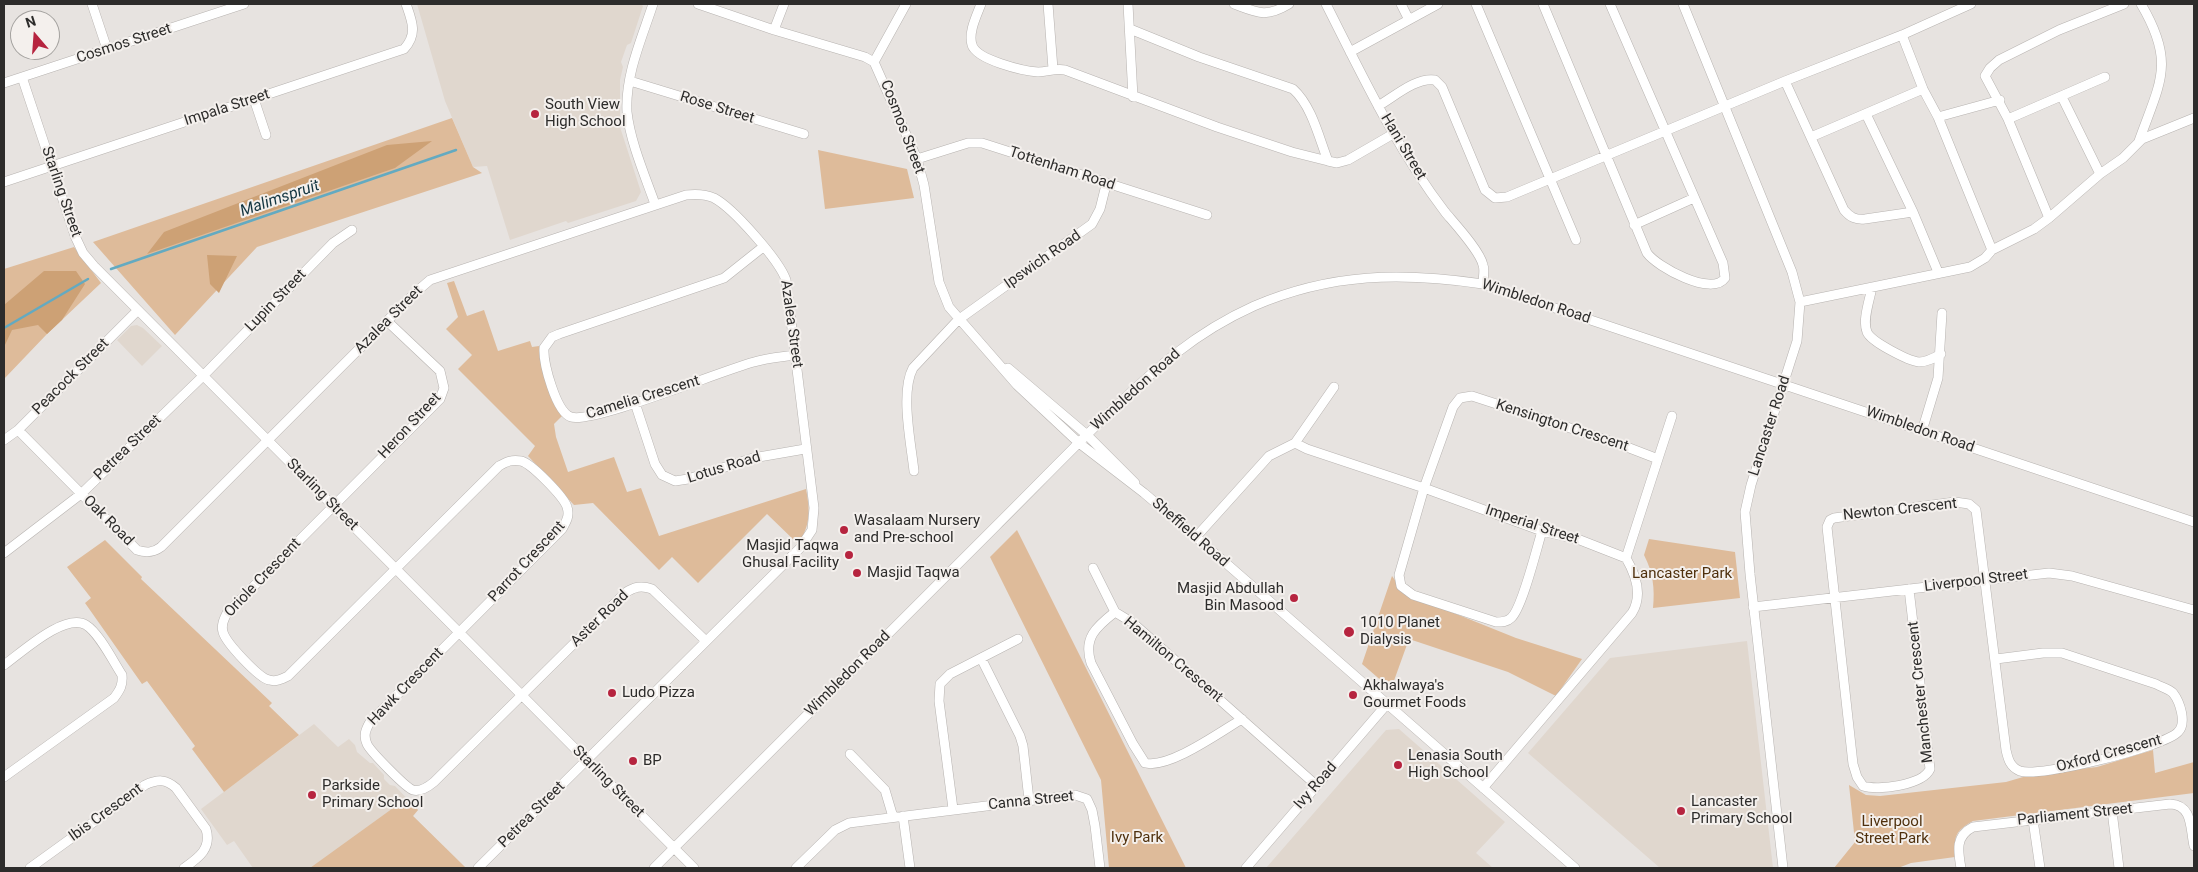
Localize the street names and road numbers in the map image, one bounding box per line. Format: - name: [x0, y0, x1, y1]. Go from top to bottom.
- street label: Cosmos Street: [74, 20, 174, 68]
- street label: Cosmos Street: [876, 78, 928, 176]
- street label: Impala Street: [182, 86, 272, 130]
- street label: Rose Street: [678, 88, 756, 128]
- street label: Hani Street: [1376, 111, 1430, 183]
- street label: Tottenham Road: [1007, 143, 1117, 195]
- street label: Starling Street: [37, 144, 85, 240]
- street label: Ipswich Road: [1001, 227, 1085, 293]
- street label: Lupin Street: [242, 266, 310, 336]
- street label: Wimbledon Road: [1479, 276, 1593, 328]
- street label: Azalea Street: [776, 279, 806, 369]
- street label: Azalea Street: [351, 282, 427, 358]
- street label: Peacock Street: [29, 335, 113, 419]
- street label: Wimbledon Road: [1088, 345, 1184, 435]
- street label: Camelia Crescent: [584, 372, 702, 424]
- street label: Lancaster Road: [1745, 374, 1795, 478]
- street label: Heron Street: [375, 389, 445, 463]
- street label: Kensington Crescent: [1493, 396, 1631, 456]
- street label: Wimbledon Road: [1863, 403, 1977, 457]
- street label: Petrea Street: [91, 411, 165, 485]
- street label: Lotus Road: [685, 448, 763, 488]
- street label: Starling Street: [282, 455, 362, 535]
- street label: Oak Road: [79, 492, 137, 550]
- street label: Sheffield Road: [1148, 495, 1232, 571]
- street label: Newton Crescent: [1842, 495, 1958, 525]
- street label: Imperial Street: [1483, 501, 1581, 549]
- street label: Parrot Crescent: [485, 518, 569, 606]
- street label: Oriole Crescent: [221, 535, 305, 621]
- street label: Liverpool Street: [1923, 566, 2029, 596]
- street label: Aster Road: [567, 587, 633, 651]
- street label: Hamilton Crescent: [1120, 613, 1226, 707]
- street label: Manchester Crescent: [1905, 620, 1937, 764]
- street label: Wimbledon Road: [801, 627, 895, 721]
- street label: Hawk Crescent: [364, 644, 448, 730]
- street label: Oxford Crescent: [2054, 731, 2164, 777]
- street label: Starling Street: [568, 742, 648, 822]
- street label: Ivy Road: [1291, 759, 1341, 813]
- street label: Petrea Street: [495, 778, 569, 852]
- street label: Ibis Crescent: [66, 780, 146, 846]
- street label: Canna Street: [987, 788, 1075, 814]
- street label: Parliament Street: [2017, 800, 2133, 830]

